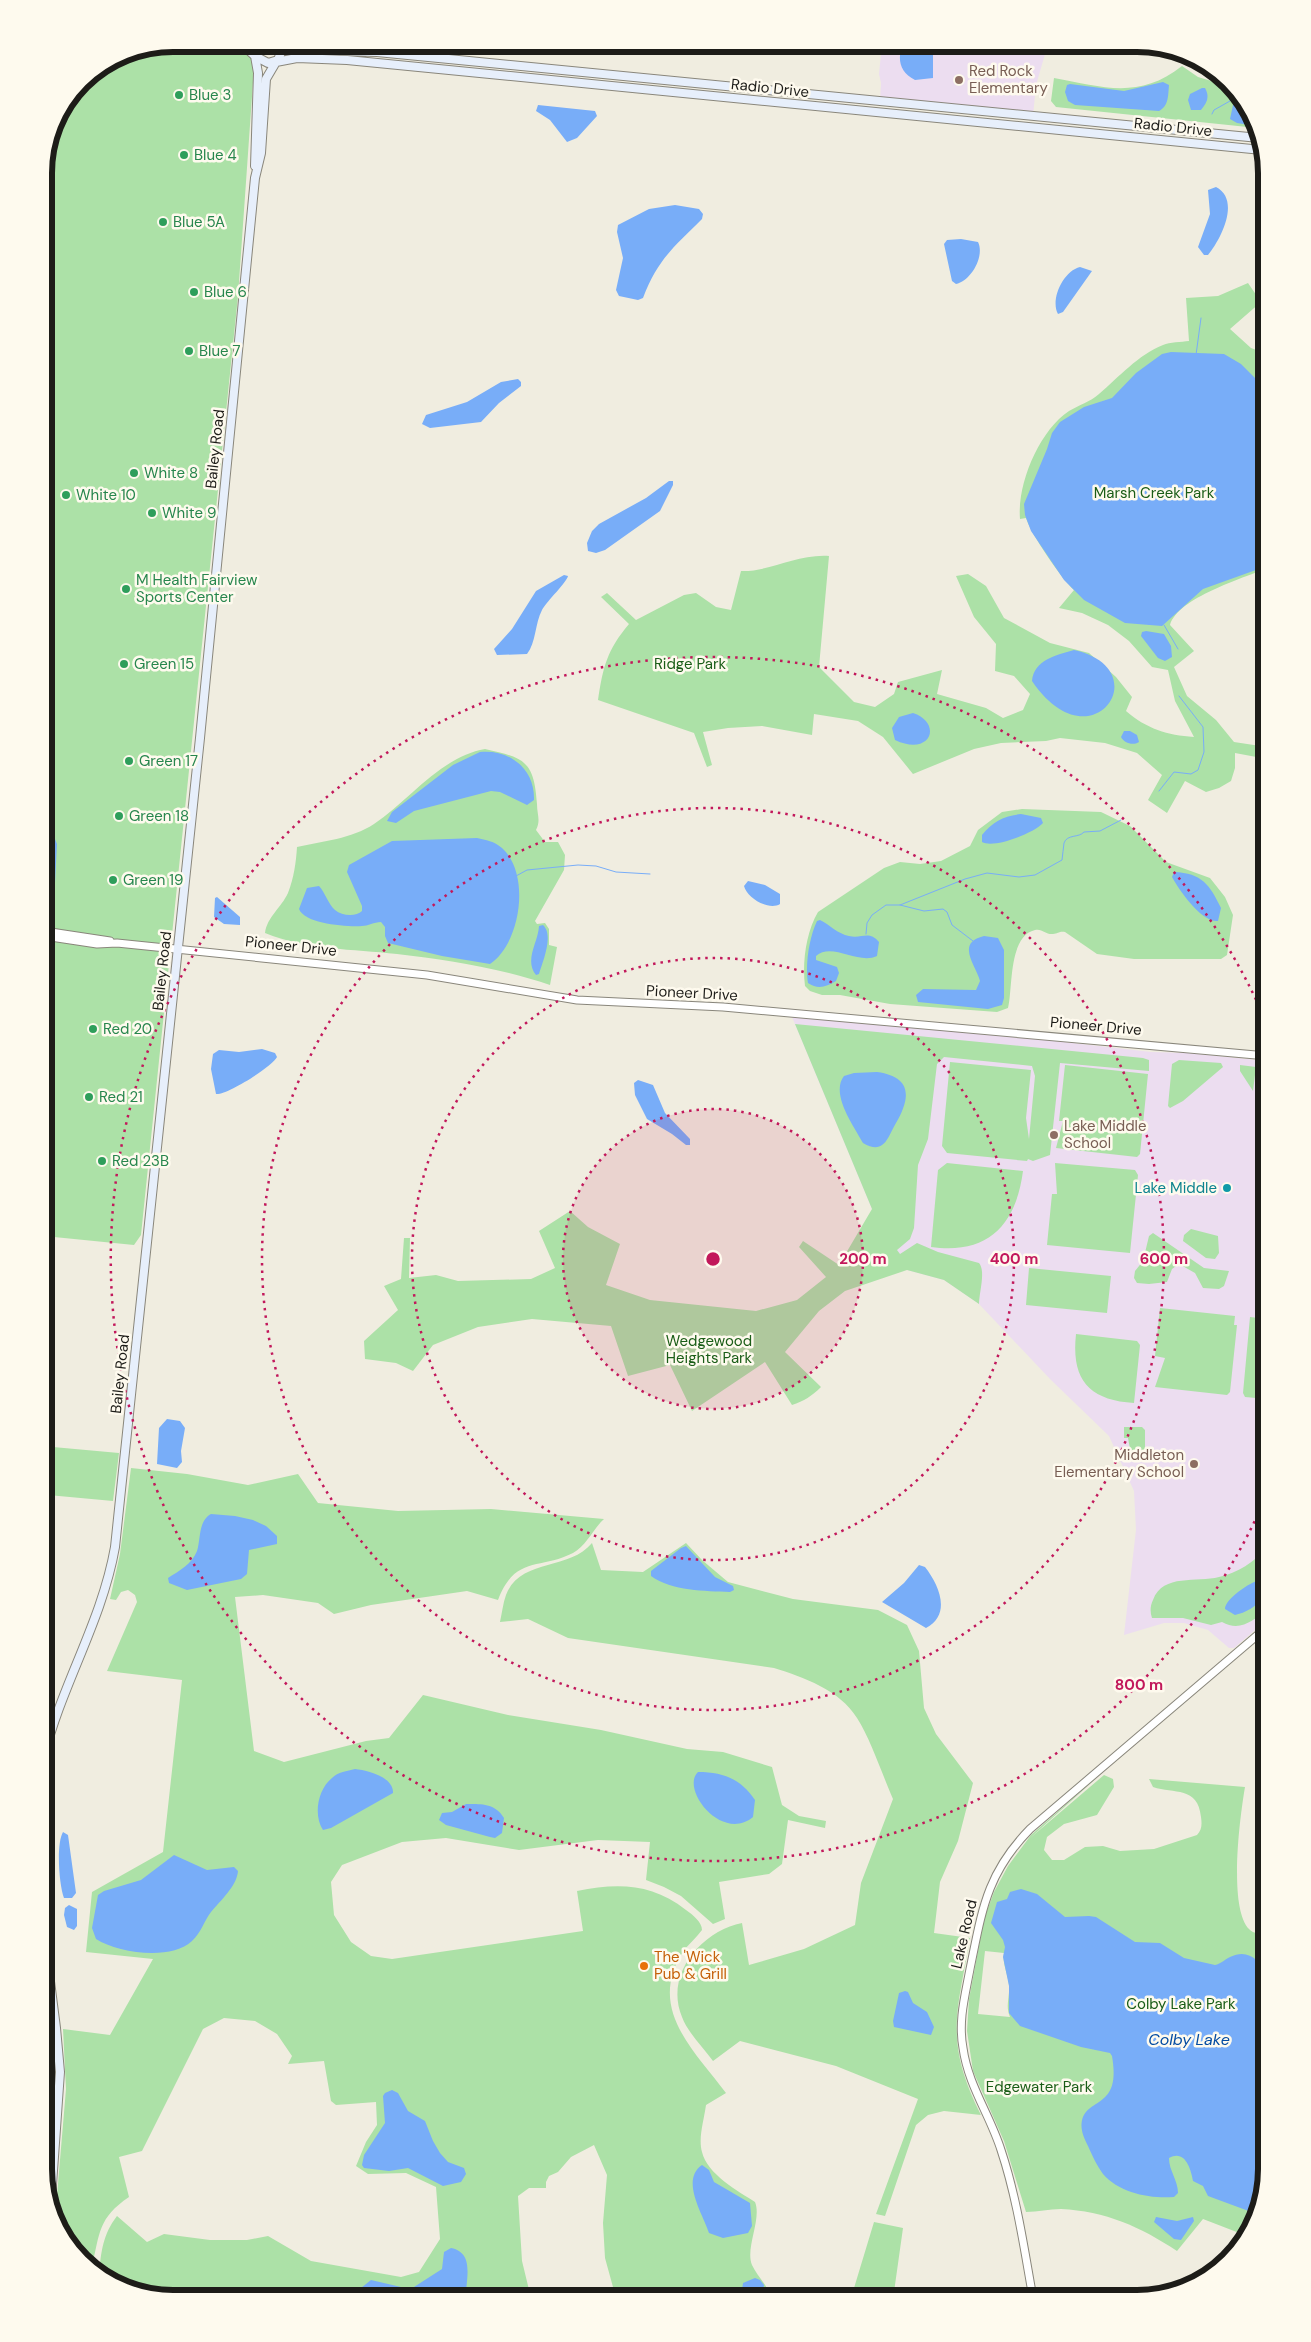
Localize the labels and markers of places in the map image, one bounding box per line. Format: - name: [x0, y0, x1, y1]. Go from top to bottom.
- place label: Red Rock Elementary: [969, 61, 1048, 98]
- marker: Red Rock Elementary: [953, 74, 965, 86]
- place label: Blue 3: [189, 85, 231, 105]
- marker: Blue 3: [173, 89, 185, 101]
- place label: Blue 4: [194, 145, 237, 165]
- marker: Blue 4: [178, 149, 190, 161]
- place label: Blue 5A: [173, 212, 225, 232]
- marker: Blue 5A: [157, 216, 169, 228]
- place label: Blue 6: [204, 282, 247, 302]
- marker: Blue 6: [188, 286, 200, 298]
- place label: Blue 7: [199, 341, 241, 361]
- marker: Blue 7: [183, 345, 195, 357]
- place label: White 8: [144, 463, 198, 483]
- marker: White 8: [128, 467, 140, 479]
- place label: White 10: [76, 485, 136, 505]
- marker: White 10: [60, 489, 72, 501]
- place label: White 9: [162, 503, 216, 523]
- marker: White 9: [146, 507, 158, 519]
- place label: M Health Fairview Sports Center: [136, 570, 258, 607]
- marker: M Health Fairview Sports Center: [120, 583, 132, 595]
- place label: Green 15: [134, 654, 194, 674]
- marker: Green 15: [118, 658, 130, 670]
- place label: Green 17: [139, 751, 198, 771]
- marker: Green 17: [123, 755, 135, 767]
- place label: Green 18: [129, 806, 189, 826]
- marker: Green 18: [113, 810, 125, 822]
- place label: Green 19: [123, 870, 183, 890]
- marker: Green 19: [107, 874, 119, 886]
- place label: Red 20: [103, 1019, 152, 1039]
- marker: Red 20: [87, 1023, 99, 1035]
- place label: Red 21: [99, 1087, 143, 1107]
- marker: Red 21: [83, 1091, 95, 1103]
- place label: Lake Middle School: [1064, 1116, 1147, 1153]
- marker: Lake Middle School: [1048, 1129, 1060, 1141]
- place label: Red 23B: [112, 1151, 169, 1171]
- marker: Red 23B: [96, 1155, 108, 1167]
- place label: Lake Middle: [1135, 1178, 1217, 1198]
- marker: Lake Middle: [1221, 1182, 1233, 1194]
- centre of rings: [704, 1250, 722, 1268]
- place label: Middleton Elementary School: [1054, 1445, 1184, 1482]
- marker: Middleton Elementary School: [1188, 1458, 1200, 1470]
- place label: The 'Wick Pub & Grill: [654, 1947, 727, 1984]
- marker: The 'Wick Pub & Grill: [638, 1960, 650, 1972]

